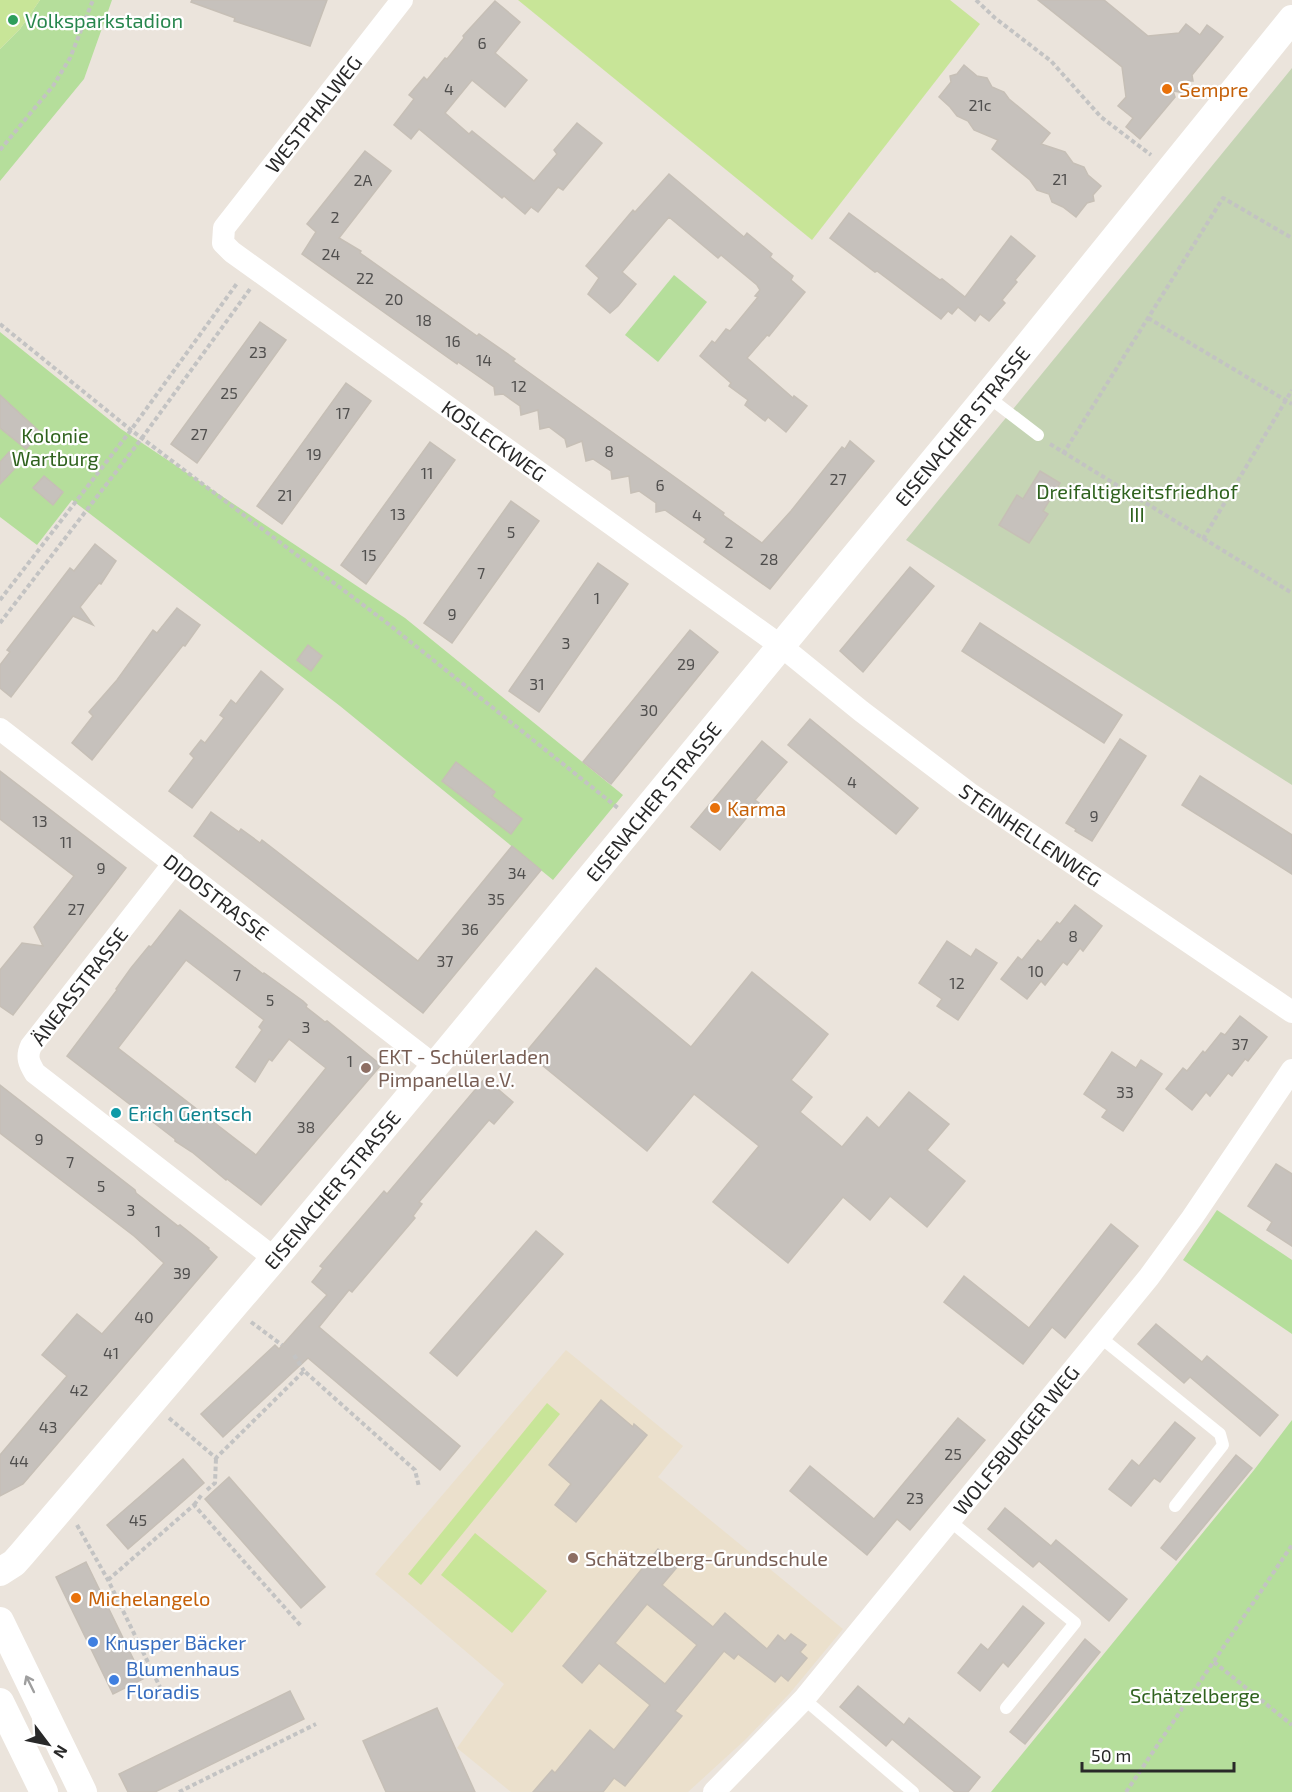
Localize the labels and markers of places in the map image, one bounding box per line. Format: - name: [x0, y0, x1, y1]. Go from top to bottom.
- place label: Volksparkstadion: [25, 8, 183, 32]
- marker: Volksparkstadion: [6, 13, 20, 27]
- place label: Sempre: [1179, 77, 1249, 101]
- marker: Sempre: [1160, 82, 1174, 96]
- place label: Karma: [727, 796, 786, 820]
- marker: Karma: [708, 801, 722, 815]
- place label: EKT - Schülerladen Pimpanella e.V.: [378, 1044, 550, 1091]
- marker: EKT - Schülerladen Pimpanella e.V.: [359, 1061, 373, 1075]
- place label: Erich Gentsch: [128, 1101, 252, 1125]
- marker: Erich Gentsch: [109, 1106, 123, 1120]
- place label: Schätzelberg-Grundschule: [585, 1546, 828, 1570]
- marker: Schätzelberg-Grundschule: [566, 1551, 580, 1565]
- place label: Michelangelo: [88, 1586, 210, 1610]
- marker: Michelangelo: [69, 1591, 83, 1605]
- place label: Knusper Bäcker: [105, 1630, 246, 1654]
- marker: Knusper Bäcker: [86, 1635, 100, 1649]
- place label: Blumenhaus Floradis: [126, 1656, 240, 1703]
- marker: Blumenhaus Floradis: [107, 1673, 121, 1687]

